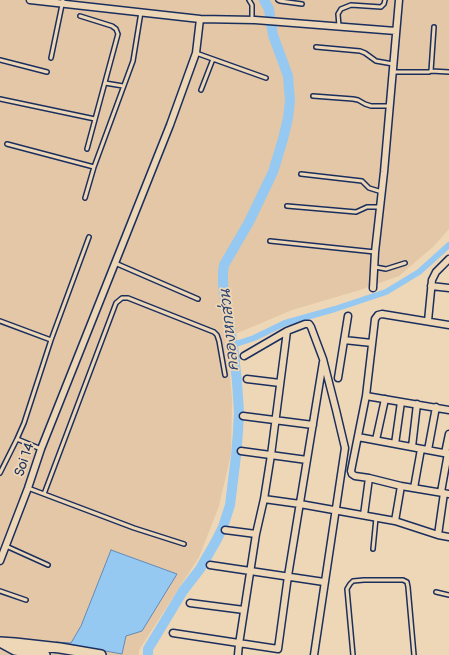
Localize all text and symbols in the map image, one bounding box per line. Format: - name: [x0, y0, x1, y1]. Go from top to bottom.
- water label: คลองหกส่วน: [217, 288, 243, 372]
- street label: Soi 14: [11, 441, 39, 479]

